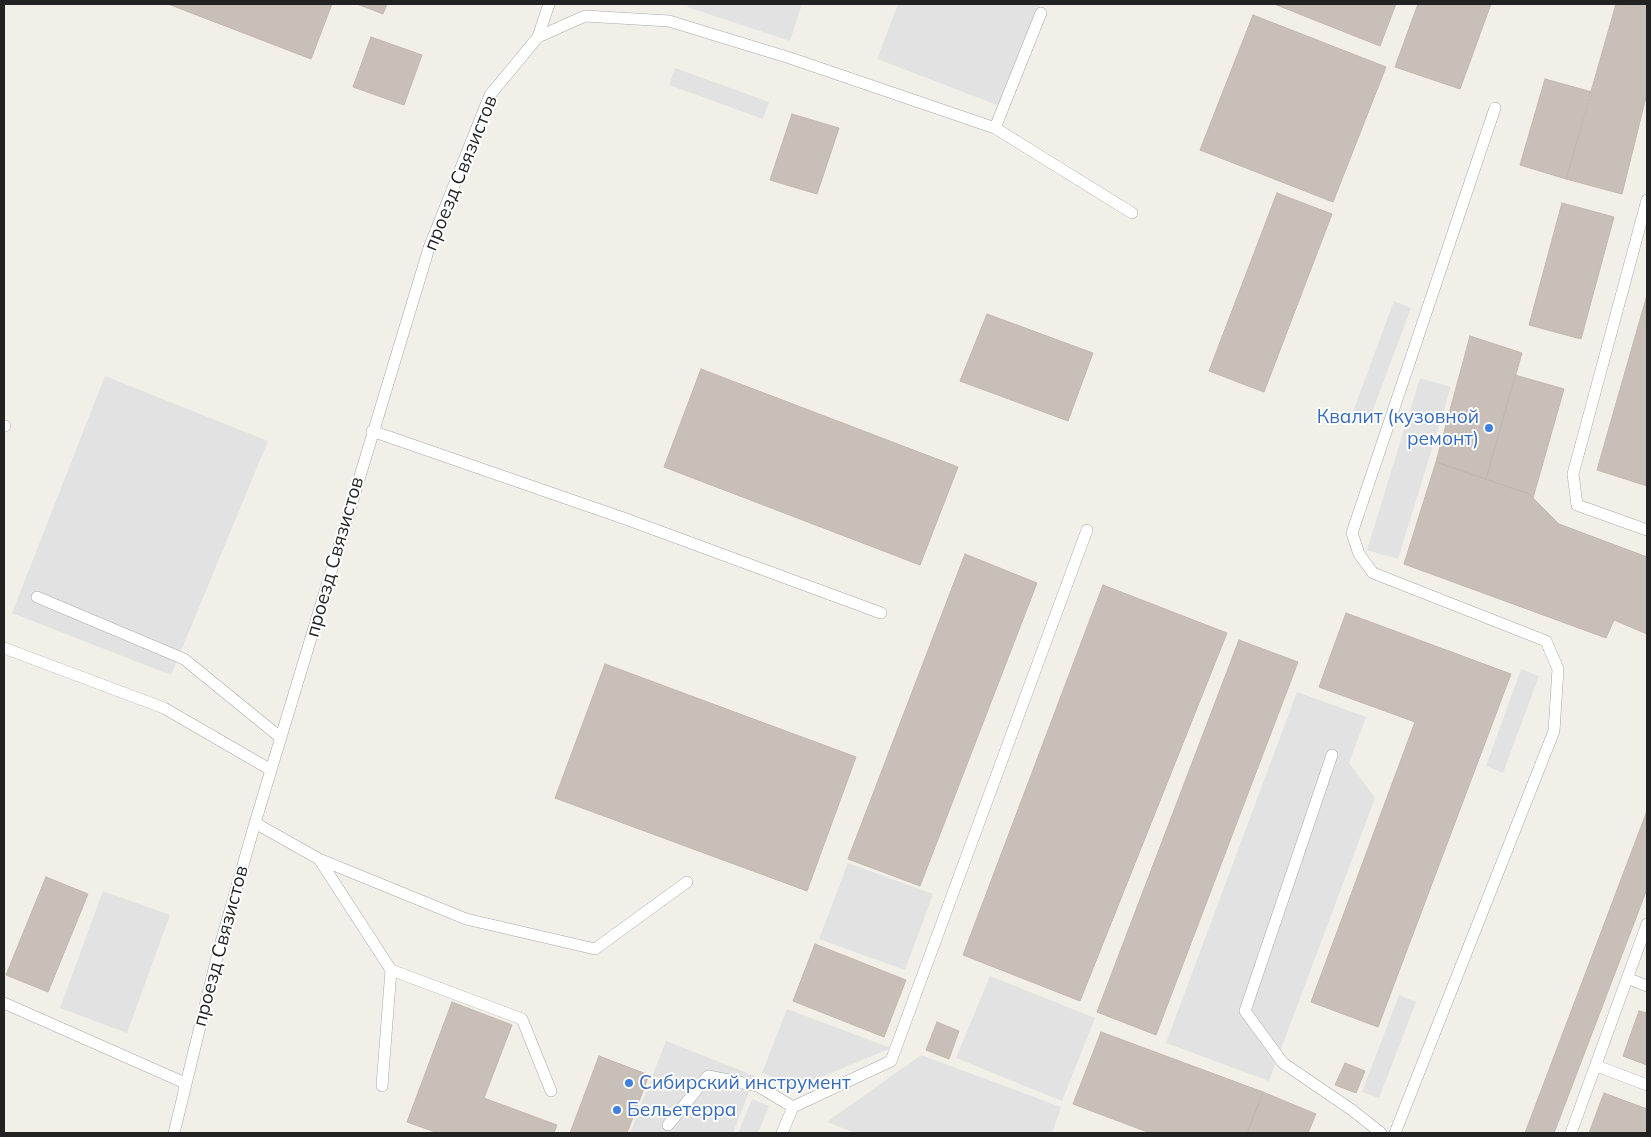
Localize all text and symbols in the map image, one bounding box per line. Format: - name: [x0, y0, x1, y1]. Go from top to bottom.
- street label: проезд Связистов: [419, 92, 503, 254]
- place label: Квалит (кузовной ремонт): [1317, 406, 1479, 450]
- marker: Квалит (кузовной ремонт): [1483, 422, 1495, 434]
- street label: проезд Связистов: [301, 474, 369, 640]
- street label: проезд Связистов: [189, 863, 253, 1029]
- place label: Сибирский инструмент: [639, 1072, 851, 1094]
- marker: Сибирский инструмент: [623, 1077, 635, 1089]
- place label: Бельетерра: [627, 1099, 736, 1121]
- marker: Бельетерра: [611, 1104, 623, 1116]

